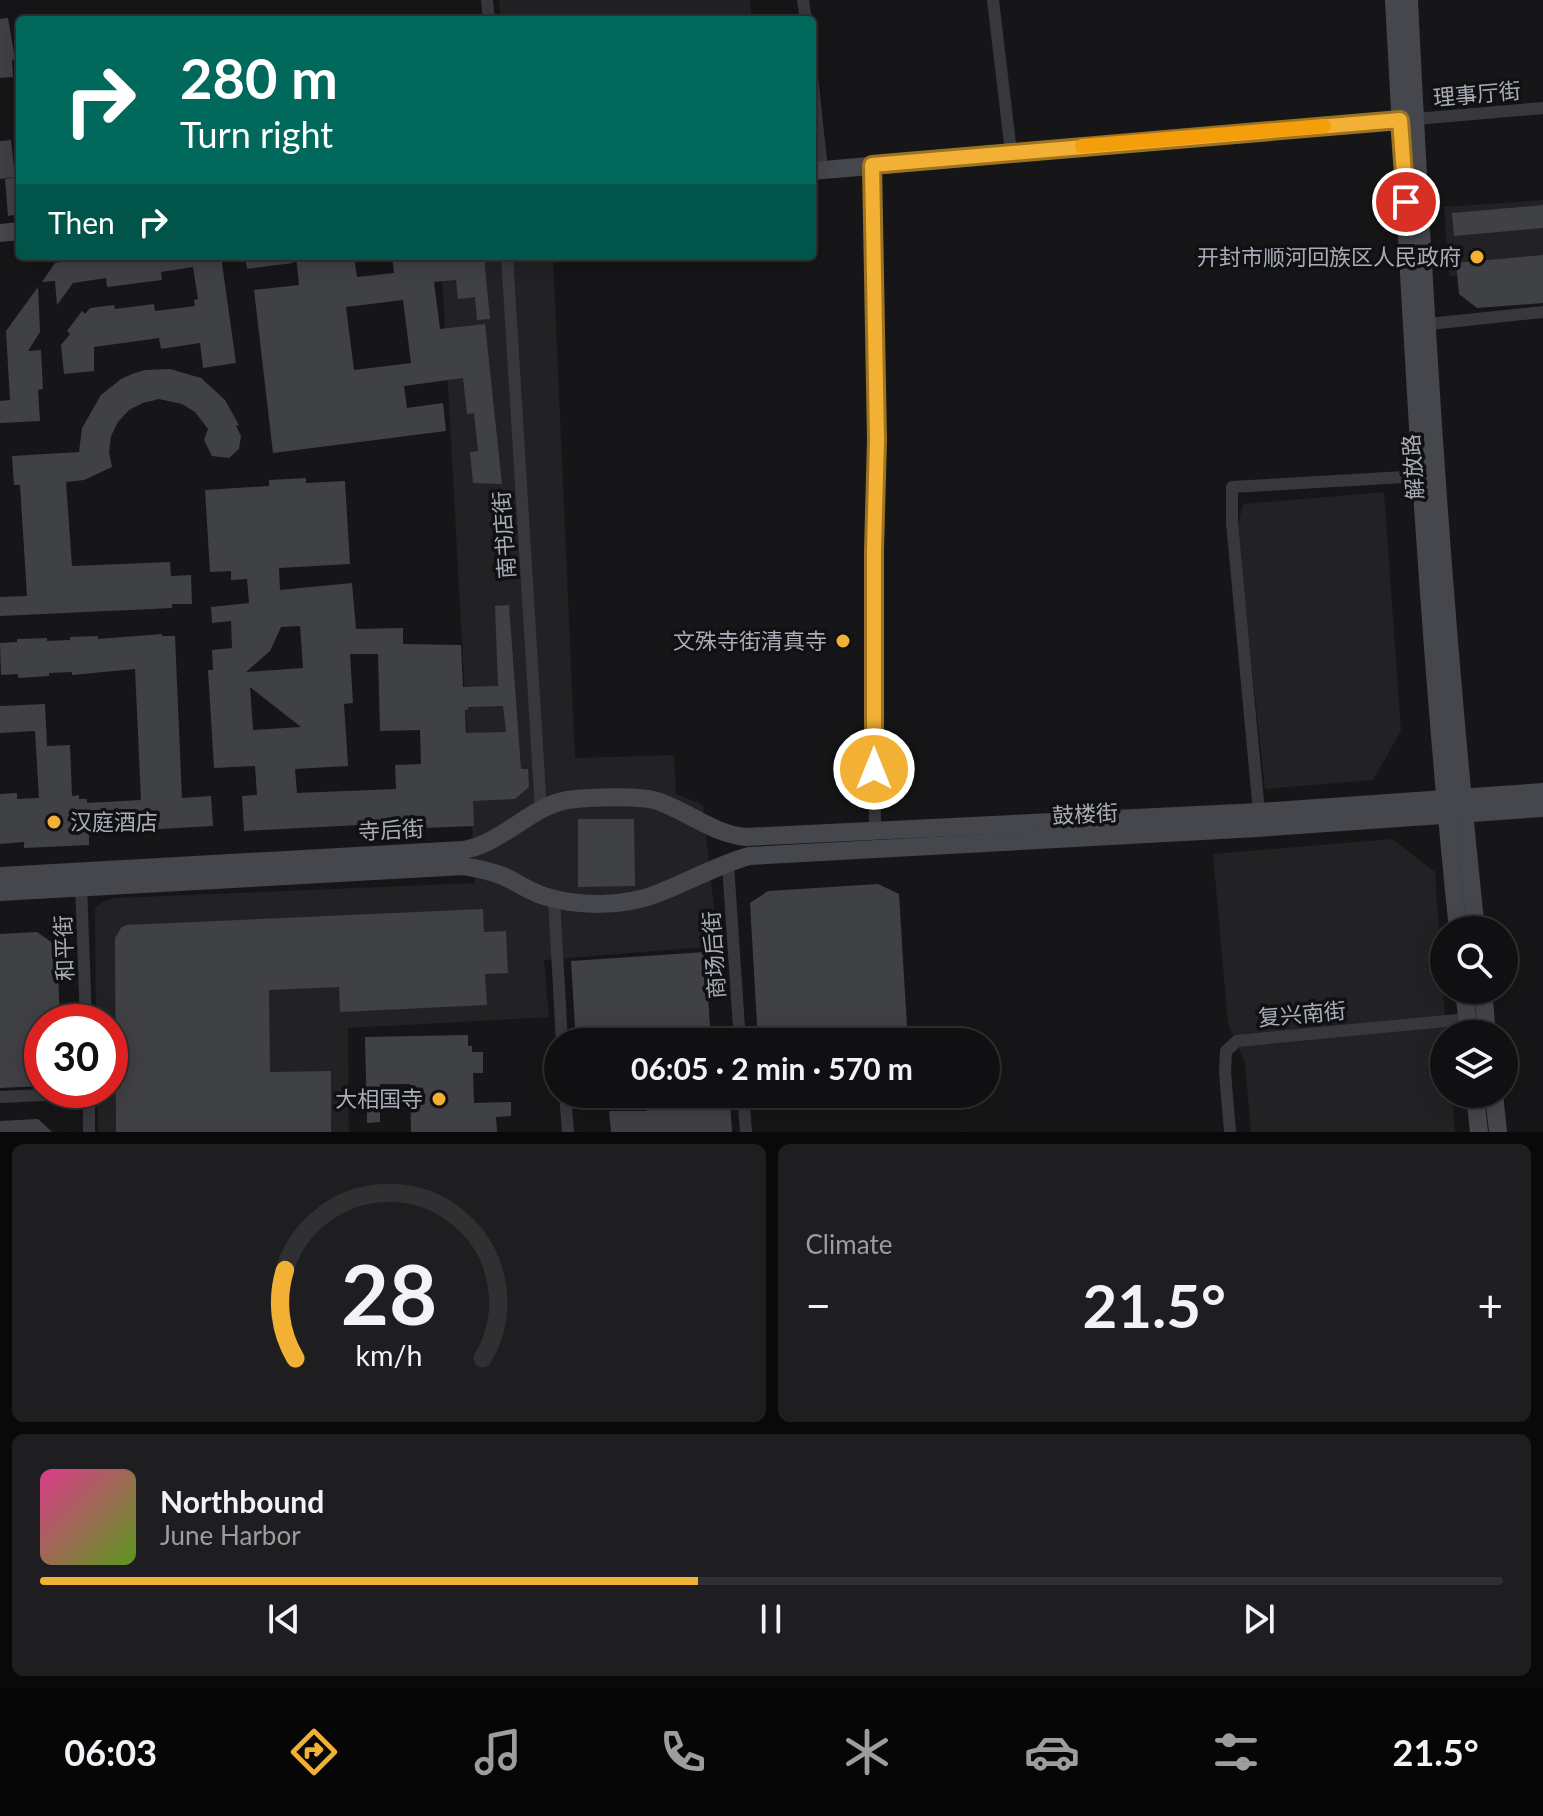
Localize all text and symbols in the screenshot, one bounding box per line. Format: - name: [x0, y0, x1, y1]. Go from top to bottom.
- text: 280 m: [180, 44, 338, 111]
- icon: right: [48, 48, 152, 152]
- street label: 理事厅街: [1432, 76, 1522, 111]
- text: Turn right: [180, 112, 333, 156]
- pin: [1372, 168, 1440, 236]
- icon: arrive: [1384, 180, 1428, 224]
- icon: right: [131, 200, 175, 244]
- text: Then: [48, 204, 115, 240]
- place label: 开封市顺河回族区人民政府: [1197, 243, 1461, 270]
- marker: 开封市顺河回族区人民政府: [1468, 248, 1486, 266]
- street label: 解放路: [1397, 433, 1428, 501]
- street label: 南书店街: [487, 490, 520, 580]
- place label: 文殊寺街清真寺: [673, 627, 827, 654]
- marker: 文殊寺街清真寺: [834, 632, 852, 650]
- position arrow: [832, 727, 916, 811]
- street label: 鼓楼街: [1051, 798, 1119, 829]
- place label: 汉庭酒店: [70, 808, 158, 835]
- marker: 汉庭酒店: [45, 813, 63, 831]
- street label: 寺后街: [357, 814, 425, 845]
- street label: 商场后街: [697, 910, 730, 1000]
- street label: 和平街: [49, 915, 78, 981]
- map controls: [1430, 916, 1518, 1108]
- button: search: [1430, 916, 1518, 1004]
- street label: 复兴南街: [1257, 996, 1347, 1031]
- speed limit sign: 30: [24, 1004, 128, 1108]
- button: layers: [1430, 1020, 1518, 1108]
- text: 06:05 · 2 min · 570 m: [631, 1050, 913, 1086]
- place label: 大相国寺: [335, 1085, 423, 1112]
- marker: 大相国寺: [430, 1090, 448, 1108]
- text: Climate: [806, 1228, 892, 1260]
- text: 28: [341, 1243, 437, 1343]
- text: 21.5°: [1082, 1269, 1226, 1341]
- text: −: [806, 1279, 831, 1331]
- text: +: [1477, 1279, 1503, 1331]
- text: km/h: [355, 1338, 422, 1372]
- text: Northbound: [160, 1483, 324, 1519]
- text: June Harbor: [160, 1519, 301, 1551]
- icon: previous: [262, 1597, 306, 1641]
- icon: pause: [749, 1597, 793, 1641]
- icon: next: [1237, 1597, 1281, 1641]
- icon: directions: [286, 1724, 342, 1780]
- icon: music: [470, 1724, 526, 1780]
- icon: phone: [655, 1724, 711, 1780]
- icon: climate: [839, 1724, 895, 1780]
- icon: car: [1024, 1724, 1080, 1780]
- icon: filters: [1208, 1724, 1264, 1780]
- text: 06:03: [64, 1730, 157, 1774]
- text: 21.5°: [1393, 1730, 1479, 1774]

